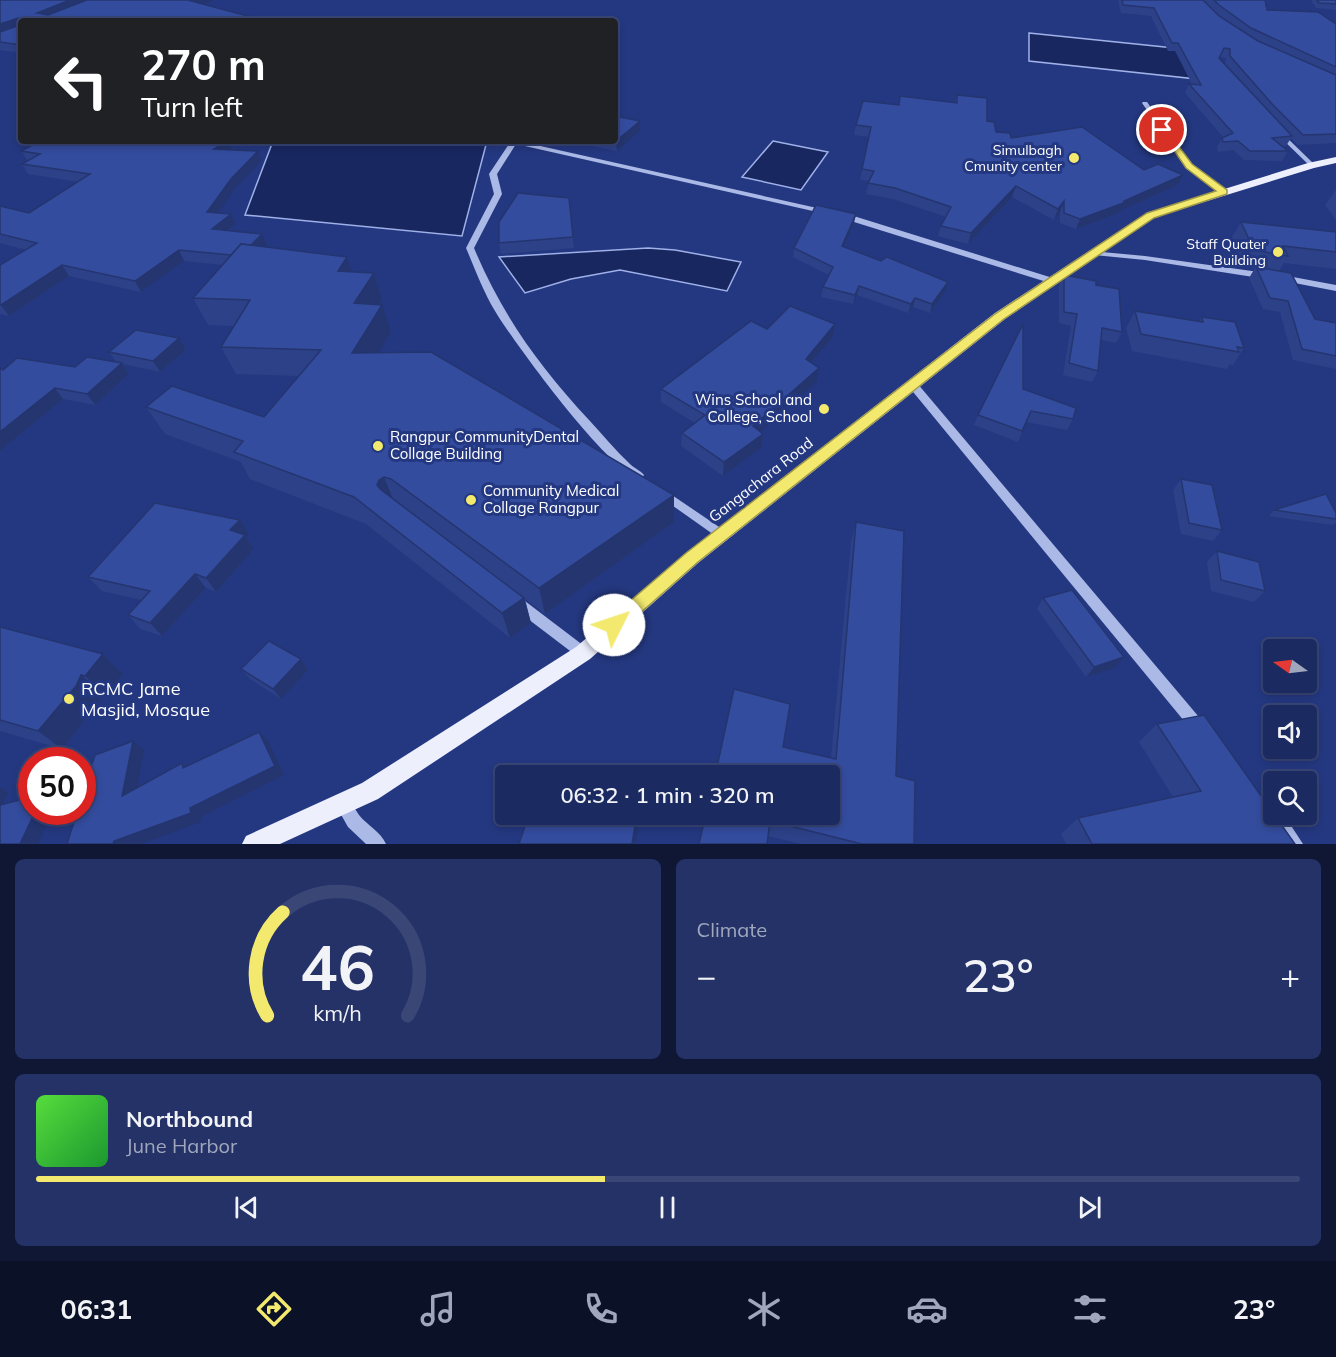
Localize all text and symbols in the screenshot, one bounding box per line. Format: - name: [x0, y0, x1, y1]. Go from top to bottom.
- text: 270 m: [141, 38, 266, 91]
- icon: left: [42, 42, 120, 120]
- text: Turn left: [141, 90, 243, 124]
- pin: [1136, 104, 1187, 155]
- icon: arrive: [1145, 113, 1178, 146]
- place label: Simulbagh Cmunity center: [964, 141, 1063, 175]
- marker: Simulbagh Cmunity center: [1067, 151, 1081, 165]
- place label: Staff Quater Building: [1186, 235, 1267, 269]
- marker: Staff Quater Building: [1271, 245, 1285, 259]
- place label: Wins School and College, School: [695, 390, 812, 426]
- marker: Wins School and College, School: [817, 402, 831, 416]
- place label: Rangpur CommunityDental Collage Building: [390, 427, 579, 463]
- street label: Gangachara Road: [705, 433, 817, 526]
- marker: Rangpur CommunityDental Collage Building: [371, 439, 385, 453]
- place label: Community Medical Collage Rangpur: [483, 481, 619, 517]
- marker: Community Medical Collage Rangpur: [464, 493, 478, 507]
- position arrow: [582, 593, 646, 657]
- north arrow: [1263, 639, 1317, 693]
- map controls: [1263, 639, 1317, 825]
- place label: RCMC Jame Masjid, Mosque: [81, 677, 210, 721]
- marker: RCMC Jame Masjid, Mosque: [62, 692, 76, 706]
- button: sound: [1263, 705, 1317, 759]
- speed limit sign: 50: [18, 747, 96, 825]
- button: search: [1263, 771, 1317, 825]
- text: 06:32 · 1 min · 320 m: [560, 781, 775, 809]
- text: Climate: [697, 917, 767, 942]
- text: 46: [300, 927, 375, 1006]
- text: 23°: [963, 947, 1034, 1003]
- text: −: [697, 955, 716, 996]
- text: +: [1280, 955, 1300, 996]
- text: km/h: [313, 999, 362, 1026]
- text: Northbound: [126, 1105, 253, 1133]
- text: June Harbor: [126, 1133, 237, 1158]
- icon: previous: [230, 1191, 263, 1224]
- icon: pause: [651, 1191, 684, 1224]
- icon: next: [1073, 1191, 1106, 1224]
- icon: directions: [253, 1288, 295, 1330]
- icon: music: [417, 1288, 459, 1330]
- icon: phone: [580, 1288, 622, 1330]
- icon: climate: [743, 1288, 785, 1330]
- icon: car: [906, 1288, 948, 1330]
- icon: filters: [1069, 1288, 1111, 1330]
- text: 06:31: [61, 1292, 132, 1326]
- text: 23°: [1233, 1292, 1275, 1326]

